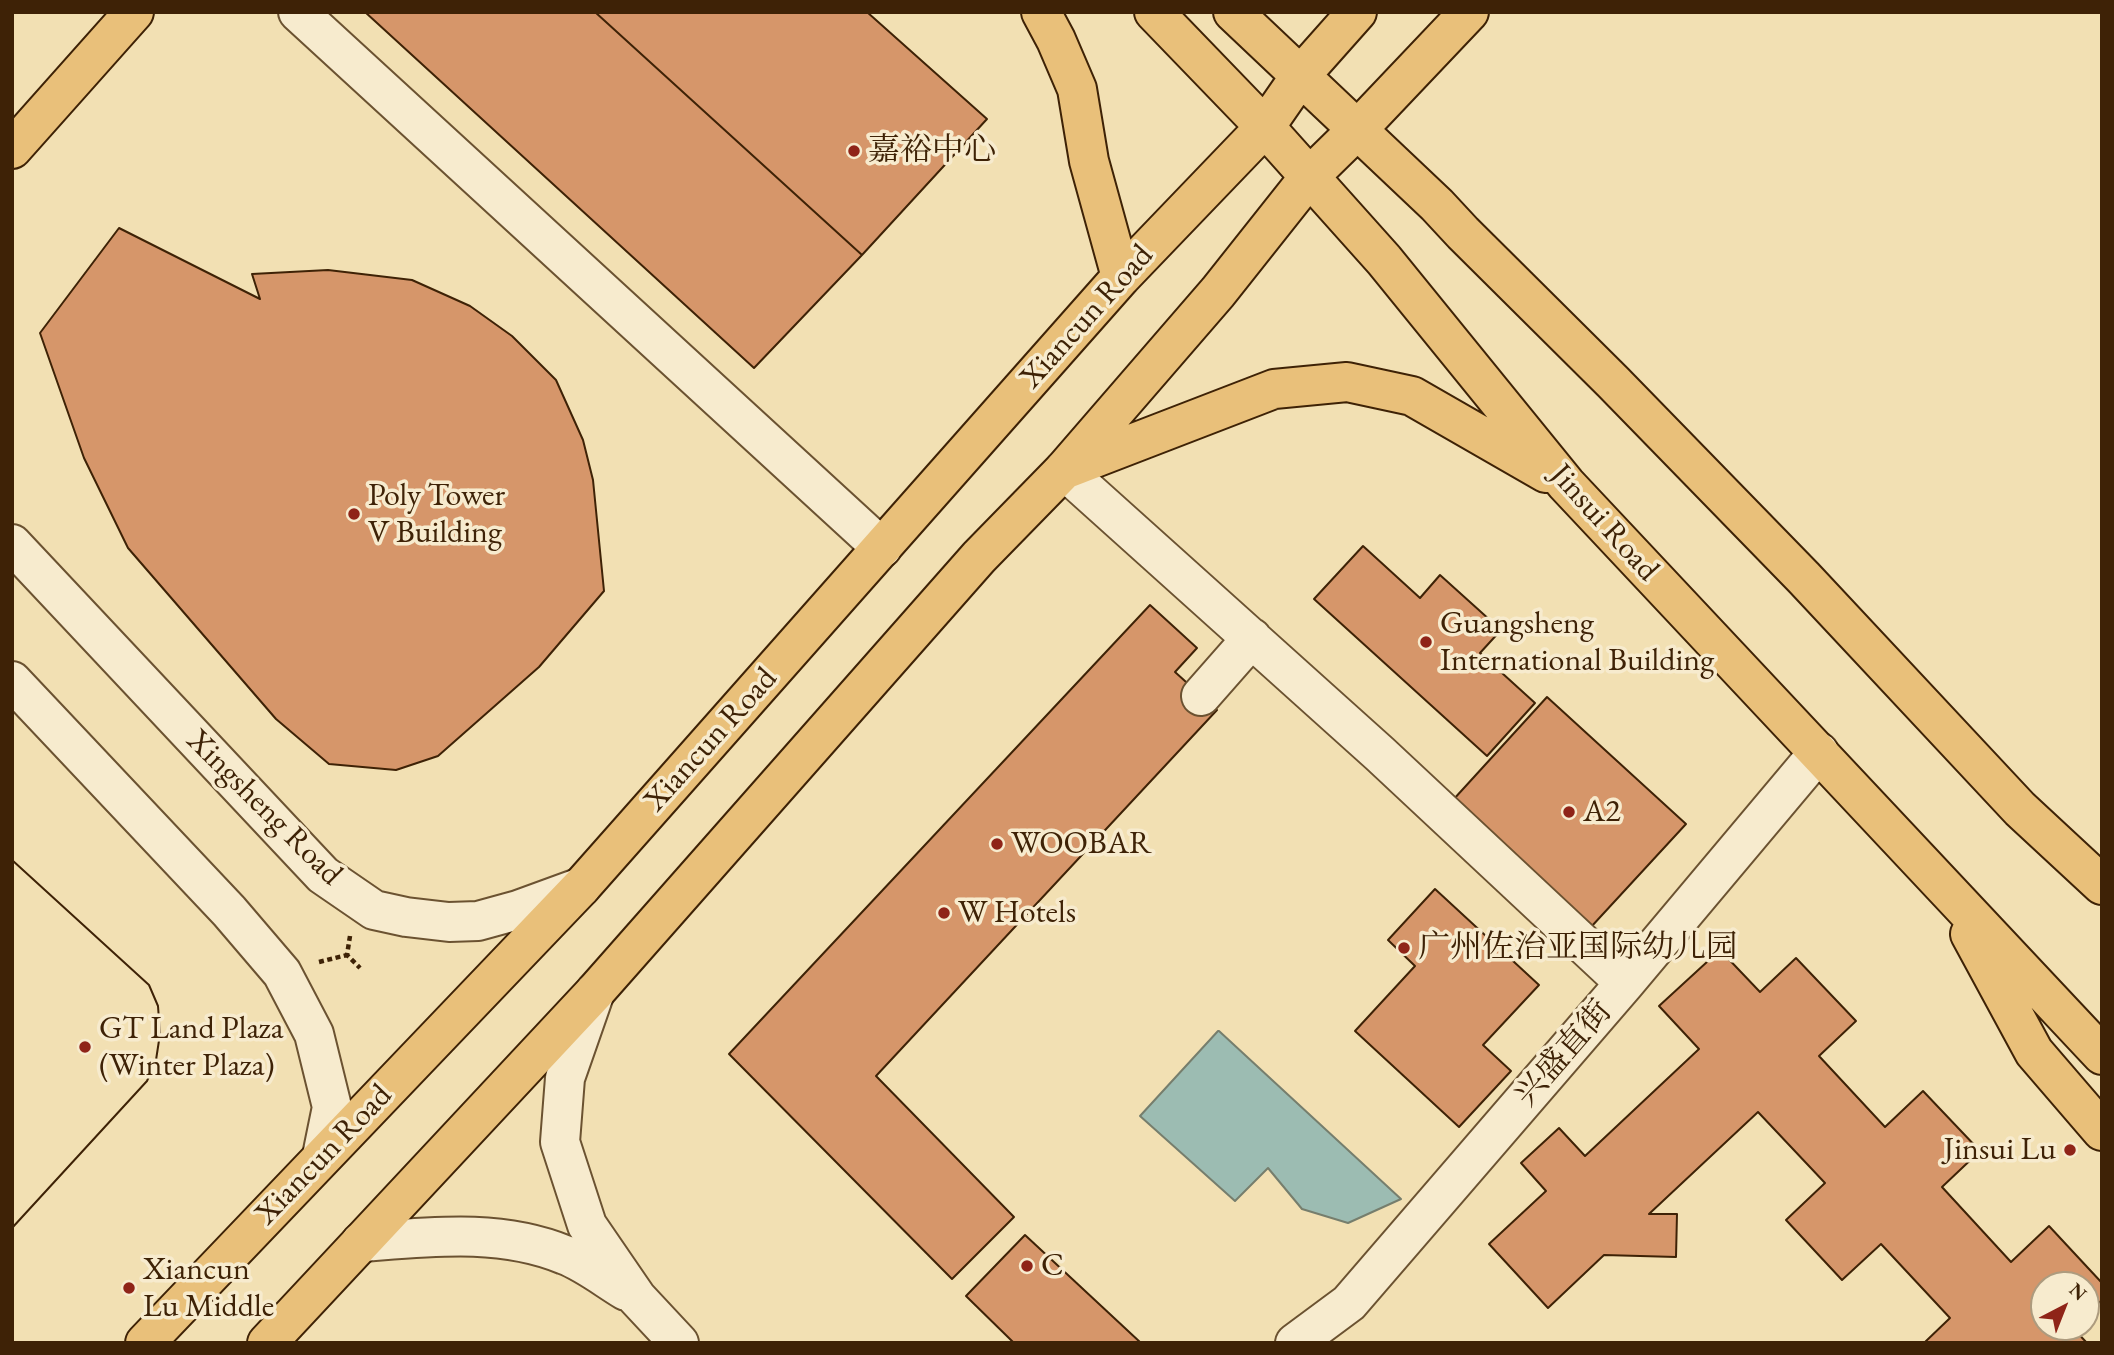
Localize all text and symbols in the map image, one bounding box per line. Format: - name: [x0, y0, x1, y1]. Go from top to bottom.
- place label: 嘉裕中心: [868, 132, 996, 170]
- marker: 嘉裕中心: [846, 143, 862, 159]
- street label: Xiancun Road: [1012, 237, 1162, 397]
- street label: Jinsui Road: [1542, 457, 1666, 589]
- place label: Poly Tower V Building: [368, 477, 505, 552]
- marker: Poly Tower V Building: [346, 506, 362, 522]
- place label: Guangsheng International Building: [1440, 605, 1714, 680]
- marker: Guangsheng International Building: [1418, 634, 1434, 650]
- street label: Xiancun Road: [636, 660, 786, 820]
- street label: Xingsheng Road: [178, 722, 350, 894]
- place label: A2: [1583, 793, 1621, 831]
- marker: A2: [1561, 804, 1577, 820]
- place label: WOOBAR: [1011, 825, 1152, 863]
- marker: WOOBAR: [989, 836, 1005, 852]
- place label: W Hotels: [958, 894, 1076, 932]
- marker: W Hotels: [936, 905, 952, 921]
- place label: 广州佐治亚国际幼儿园: [1418, 929, 1738, 967]
- marker: 广州佐治亚国际幼儿园: [1396, 940, 1412, 956]
- street label: 兴盛直街: [1508, 993, 1620, 1115]
- place label: GT Land Plaza (Winter Plaza): [99, 1010, 283, 1085]
- marker: GT Land Plaza (Winter Plaza): [77, 1039, 93, 1055]
- street label: Xiancun Road: [248, 1077, 400, 1233]
- place label: Jinsui Lu: [1943, 1131, 2056, 1169]
- marker: Jinsui Lu: [2062, 1142, 2078, 1158]
- place label: C: [1041, 1247, 1064, 1285]
- place label: Xiancun Lu Middle: [143, 1251, 274, 1326]
- marker: C: [1019, 1258, 1035, 1274]
- north arrow: [2030, 1271, 2100, 1341]
- text: N: [2064, 1277, 2092, 1306]
- marker: Xiancun Lu Middle: [121, 1280, 137, 1296]

